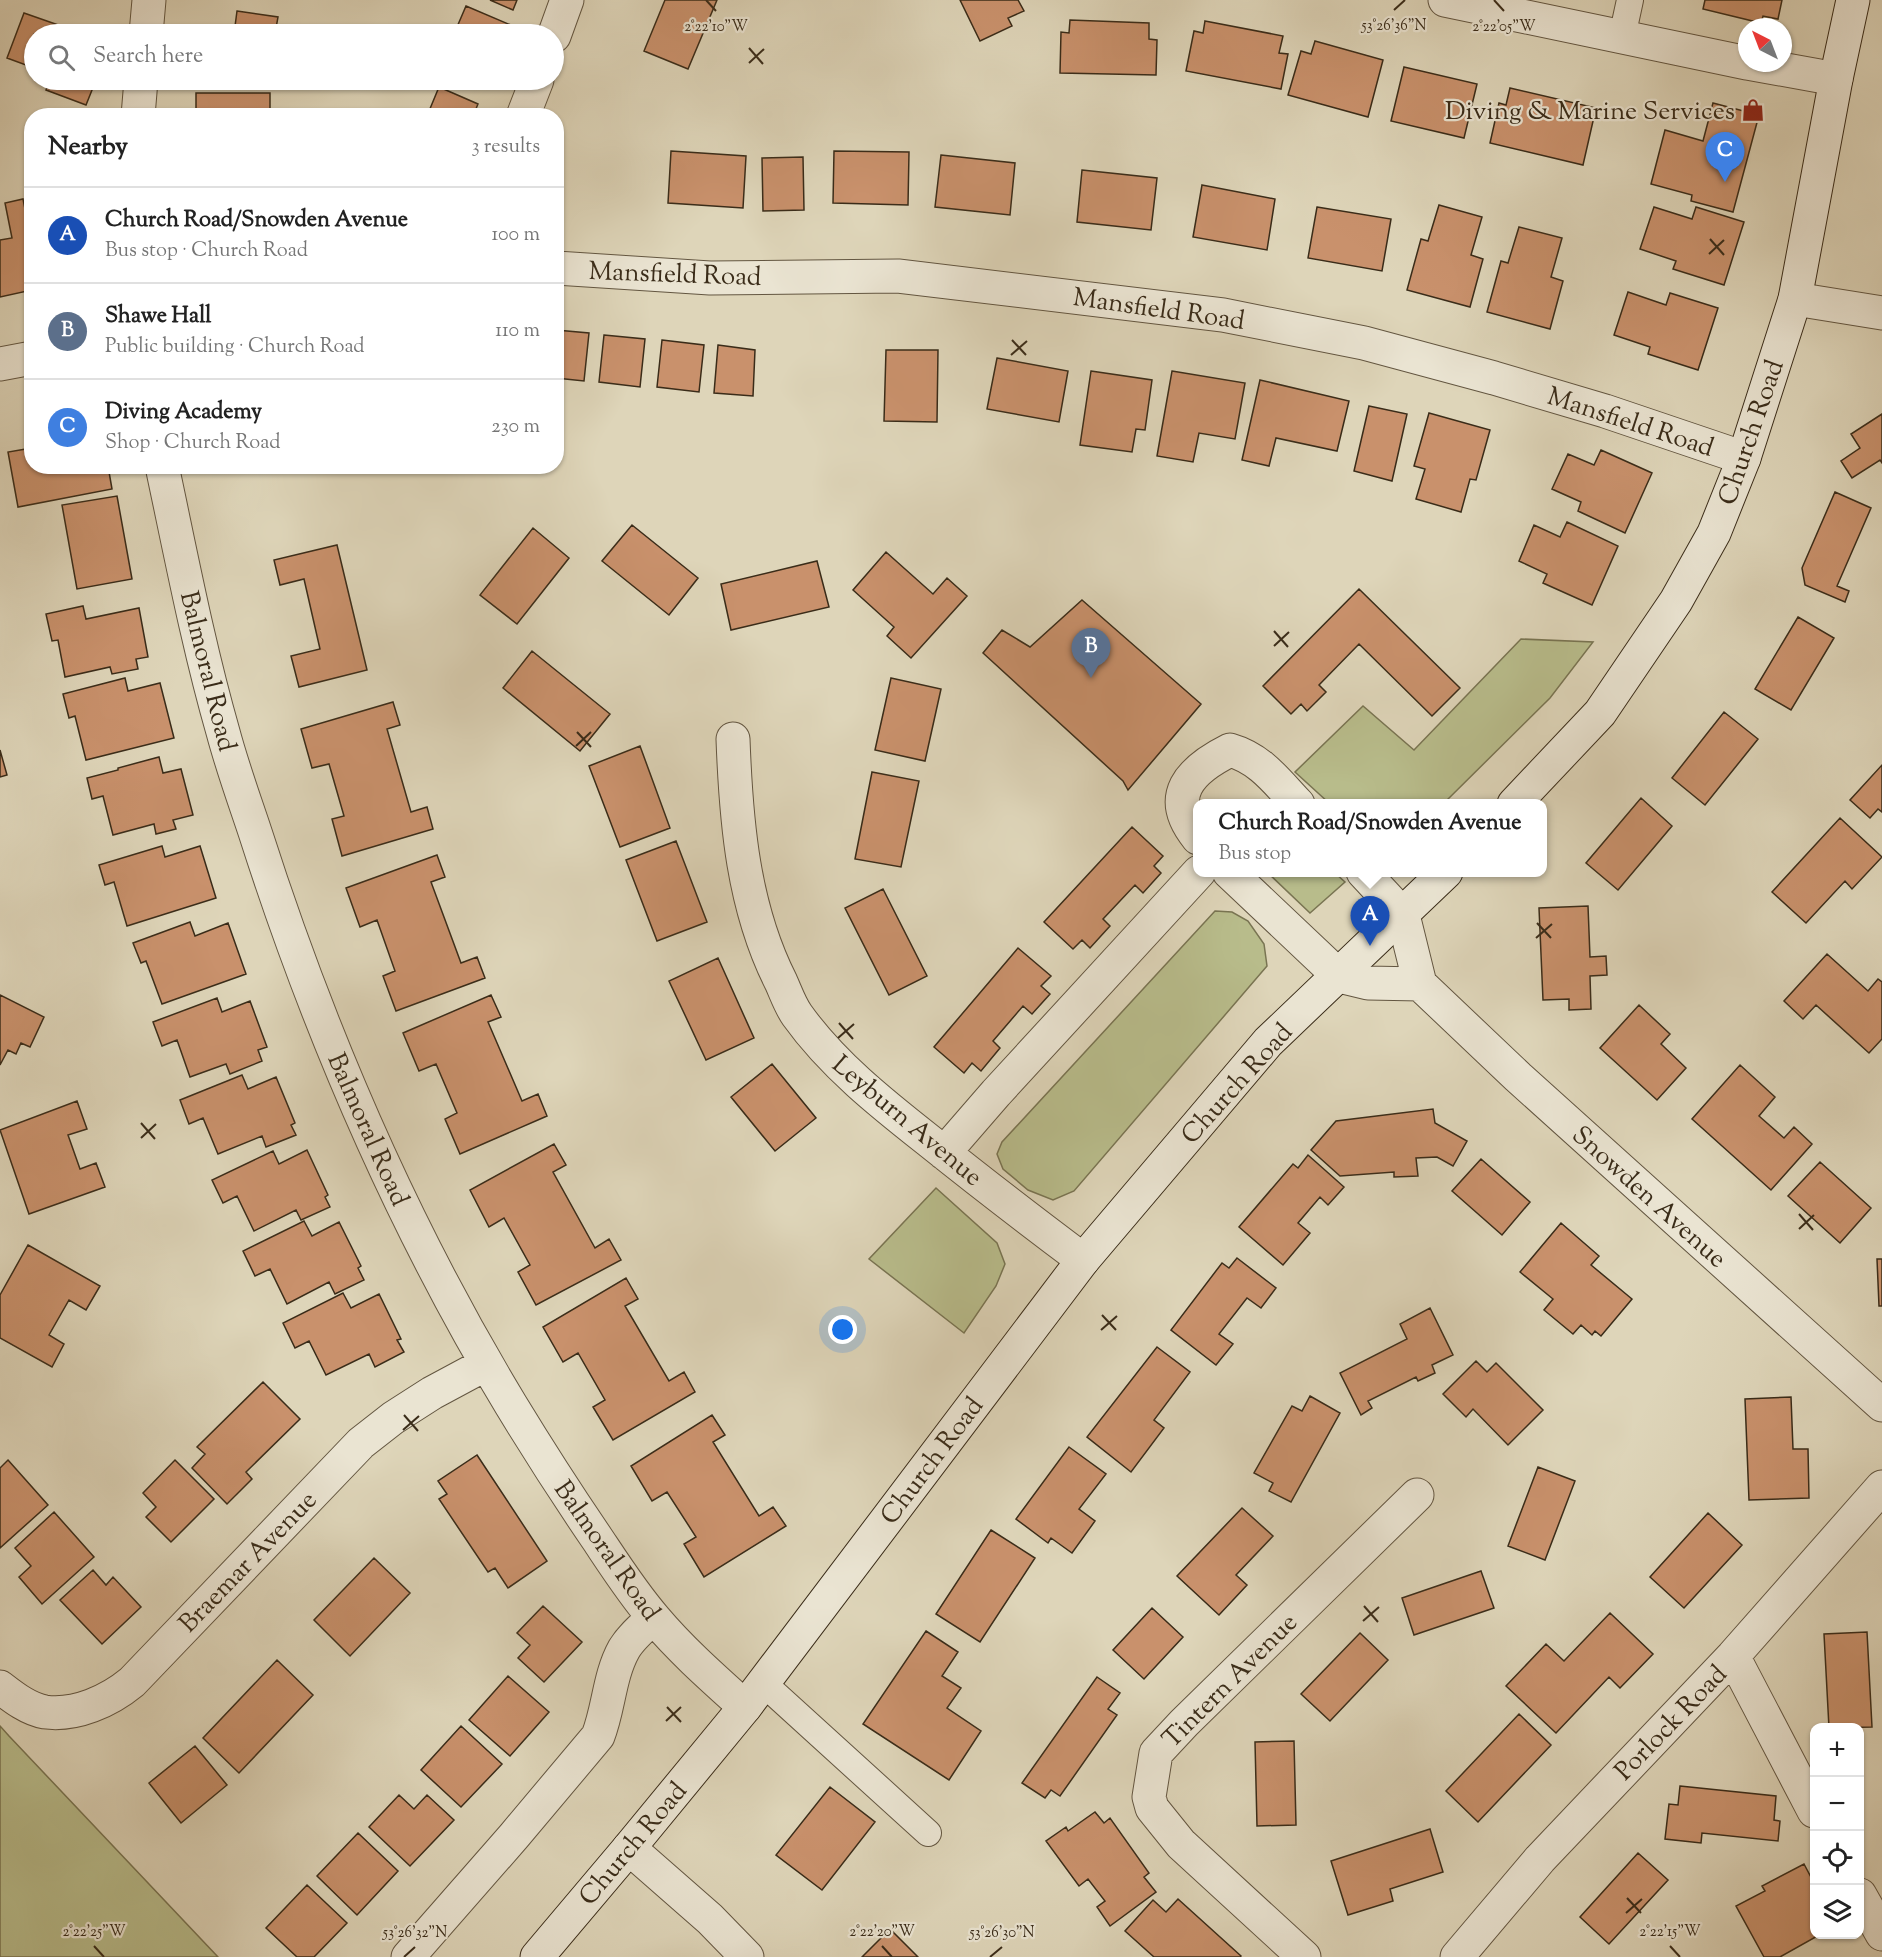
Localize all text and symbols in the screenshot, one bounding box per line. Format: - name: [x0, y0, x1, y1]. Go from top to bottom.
- text: 53°26'36"N: [1360, 16, 1427, 37]
- text: 2°22'10"W: [684, 17, 748, 38]
- text: 2°22'05"W: [1472, 17, 1536, 38]
- north arrow: [1738, 18, 1792, 72]
- search box: [24, 24, 564, 90]
- icon: search: [45, 41, 78, 74]
- text: Search here: [93, 41, 203, 73]
- place label: Diving & Marine Services: [1445, 94, 1735, 131]
- shop icon: Diving & Marine Services: [1740, 97, 1766, 123]
- text: Nearby: [48, 129, 128, 166]
- pin: C: [1706, 132, 1744, 182]
- text: 3 results: [471, 133, 540, 162]
- text: Church Road/Snowden Avenue: [105, 205, 408, 237]
- text: A: [59, 221, 76, 250]
- text: 100 m: [491, 221, 540, 250]
- text: Bus stop · Church Road: [105, 237, 308, 266]
- street label: Mansfield Road: [588, 254, 762, 297]
- street label: Mansfield Road: [1070, 280, 1247, 341]
- text: Shawe Hall: [105, 301, 211, 333]
- text: B: [61, 317, 74, 346]
- text: 110 m: [495, 317, 540, 346]
- text: Public building · Church Road: [105, 333, 365, 362]
- street label: Church Road: [1710, 355, 1795, 511]
- street label: Mansfield Road: [1542, 379, 1719, 468]
- text: Diving Academy: [105, 397, 262, 429]
- text: C: [59, 413, 76, 442]
- text: 230 m: [491, 413, 540, 442]
- text: Shop · Church Road: [105, 429, 280, 458]
- street label: Balmoral Road: [169, 588, 244, 756]
- pin: B: [1072, 628, 1110, 678]
- popup: [1193, 799, 1547, 877]
- text: Church Road/Snowden Avenue: [1218, 808, 1522, 840]
- text: Bus stop: [1218, 840, 1291, 869]
- pin: A: [1350, 896, 1390, 946]
- street label: Church Road: [1173, 1016, 1303, 1153]
- street label: Balmoral Road: [316, 1048, 417, 1213]
- street label: Leyburn Avenue: [823, 1048, 990, 1196]
- street label: Snowden Avenue: [1563, 1118, 1734, 1278]
- your location: [828, 1315, 857, 1344]
- street label: Church Road: [873, 1390, 994, 1533]
- street label: Balmoral Road: [544, 1474, 668, 1629]
- street label: Braemar Avenue: [171, 1483, 326, 1642]
- street label: Tintern Avenue: [1155, 1606, 1307, 1758]
- street label: Porlock Road: [1607, 1657, 1737, 1790]
- map controls: [1810, 1723, 1864, 1939]
- button: +: [1810, 1723, 1864, 1777]
- street label: Church Road: [571, 1774, 697, 1915]
- button: −: [1810, 1777, 1864, 1831]
- button: locate: [1810, 1831, 1864, 1885]
- button: layers: [1810, 1885, 1864, 1939]
- text: 2°22'25"W: [62, 1922, 126, 1943]
- text: 2°22'20"W: [849, 1922, 915, 1943]
- text: 2°22'15"W: [1639, 1922, 1701, 1943]
- text: 53°26'32"N: [382, 1923, 447, 1944]
- text: 53°26'30"N: [968, 1923, 1035, 1944]

